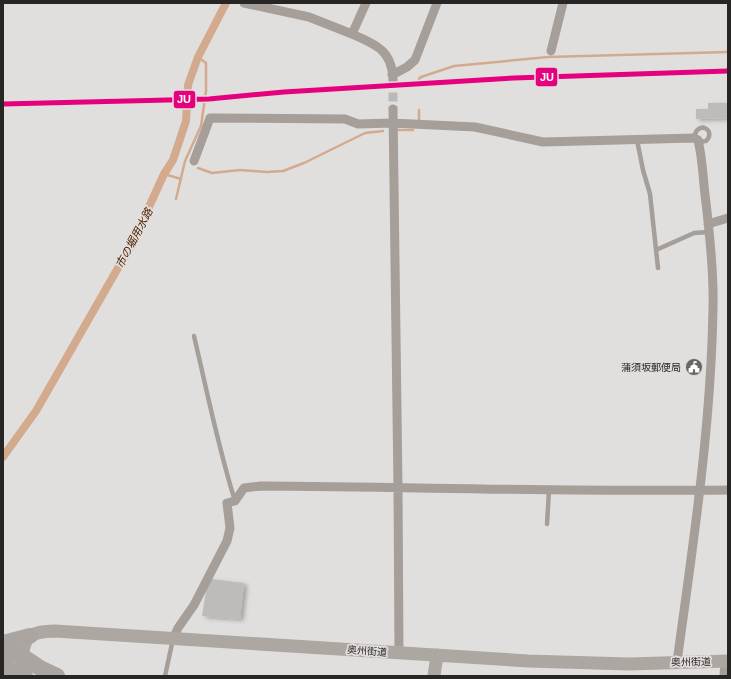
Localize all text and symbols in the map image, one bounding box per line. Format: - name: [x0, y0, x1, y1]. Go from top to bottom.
- line badge: JU: [535, 67, 558, 87]
- text: JU: [540, 71, 554, 83]
- line badge: JU: [173, 90, 196, 109]
- text: JU: [177, 93, 191, 105]
- water label: 市の堀用水路: [113, 205, 155, 270]
- public building icon: 蒲須坂郵便局: [684, 357, 704, 377]
- place label: 蒲須坂郵便局: [621, 362, 681, 373]
- street label: 奥州街道: [347, 644, 387, 658]
- street label: 奥州街道: [671, 656, 711, 668]

